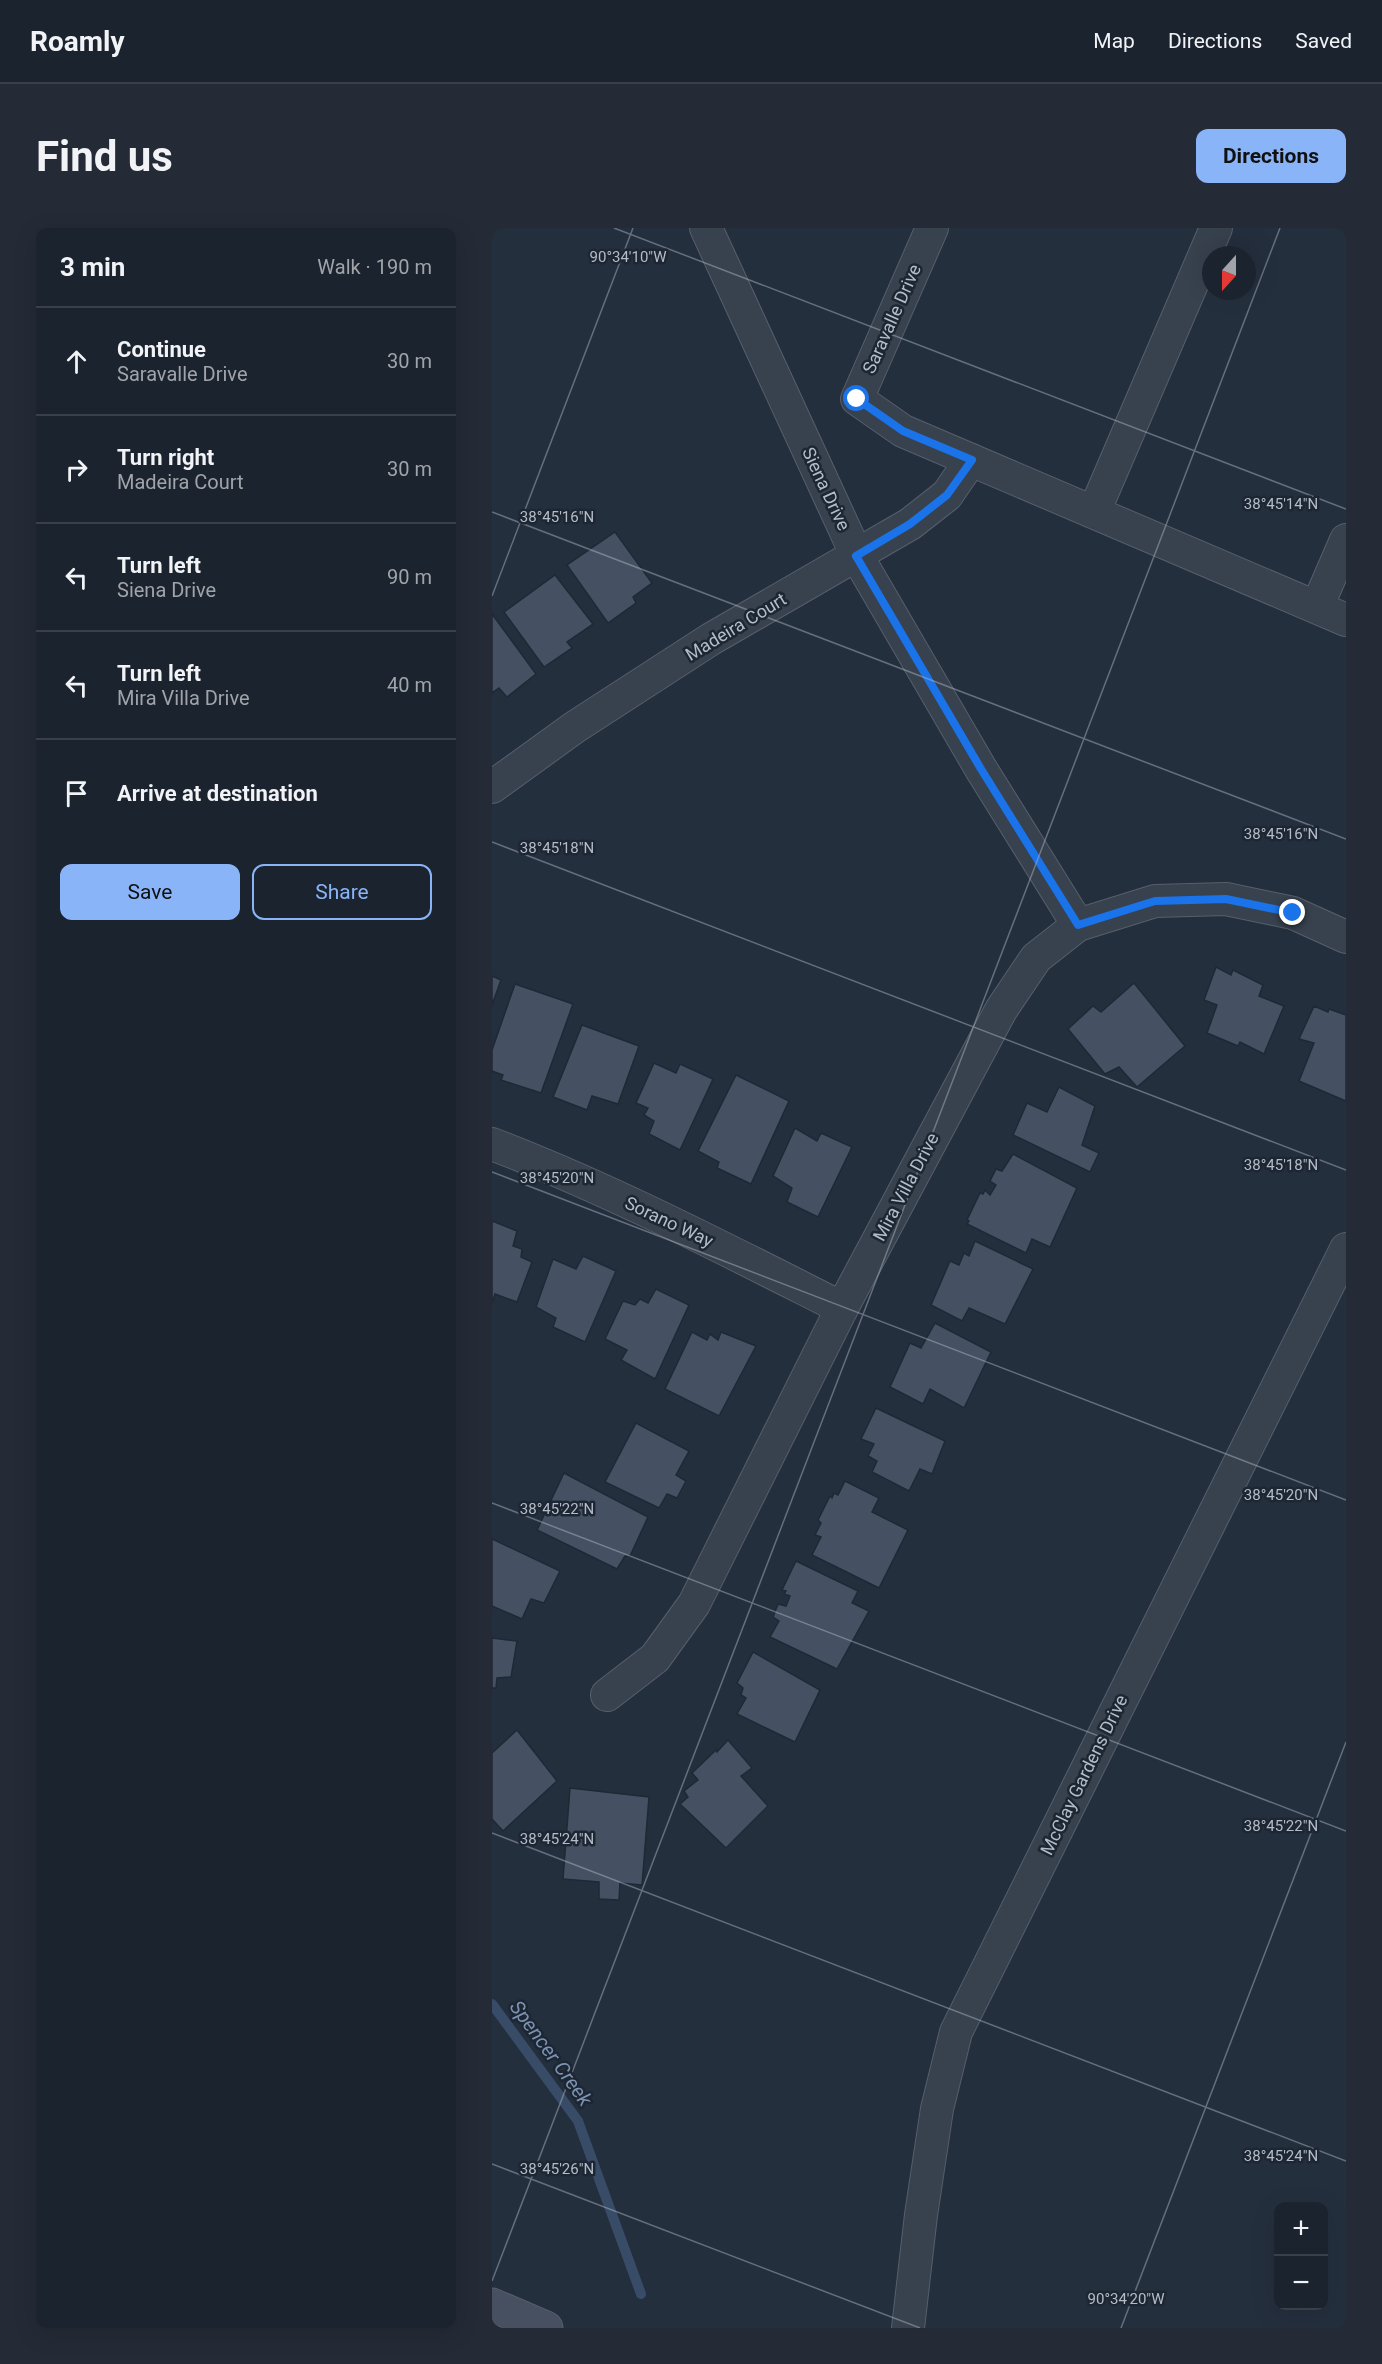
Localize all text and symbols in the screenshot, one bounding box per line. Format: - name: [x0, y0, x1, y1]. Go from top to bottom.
- text: Roamly: [30, 25, 125, 58]
- text: Map: [1093, 29, 1135, 53]
- text: Directions: [1168, 29, 1262, 53]
- text: Saved: [1295, 29, 1352, 53]
- button: Directions: [1196, 129, 1346, 183]
- text: Find us: [36, 132, 173, 181]
- north arrow: [1202, 246, 1256, 300]
- text: 90°34'10"W: [590, 248, 666, 266]
- text: 3 min: [60, 252, 125, 282]
- text: Walk · 190 m: [317, 255, 432, 279]
- street label: Saravalle Drive: [858, 261, 925, 377]
- text: Continue: [117, 337, 206, 362]
- icon: ahead: [60, 345, 93, 378]
- text: 30 m: [387, 349, 432, 373]
- text: Saravalle Drive: [117, 362, 248, 386]
- route start: [843, 385, 869, 411]
- street label: Siena Drive: [798, 444, 855, 534]
- text: Turn right: [117, 445, 214, 470]
- icon: right: [60, 453, 93, 486]
- text: 30 m: [387, 457, 432, 481]
- text: Madeira Court: [117, 470, 244, 494]
- text: 38°45'14"N: [1244, 495, 1318, 513]
- text: 38°45'16"N: [520, 508, 594, 526]
- text: Turn left: [117, 553, 201, 578]
- icon: left: [60, 561, 93, 594]
- text: 90 m: [387, 565, 432, 589]
- text: Siena Drive: [117, 578, 216, 602]
- street label: Madeira Court: [682, 588, 790, 665]
- text: Turn left: [117, 661, 201, 686]
- icon: left: [60, 669, 93, 702]
- text: 40 m: [387, 673, 432, 697]
- text: Mira Villa Drive: [117, 686, 250, 710]
- icon: arrive: [60, 777, 93, 810]
- text: Arrive at destination: [117, 781, 318, 806]
- text: 38°45'16"N: [1244, 825, 1318, 843]
- text: 38°45'18"N: [520, 839, 594, 857]
- button: Save: [60, 864, 240, 920]
- button: Share: [252, 864, 432, 920]
- route end: [1279, 899, 1305, 925]
- street label: Mira Villa Drive: [868, 1129, 943, 1244]
- text: 38°45'18"N: [1244, 1156, 1318, 1174]
- text: 38°45'20"N: [520, 1169, 594, 1187]
- street label: Sorano Way: [622, 1192, 717, 1251]
- text: 38°45'20"N: [1244, 1486, 1318, 1504]
- text: 38°45'22"N: [520, 1500, 594, 1518]
- street label: McClay Gardens Drive: [1036, 1691, 1131, 1858]
- text: 38°45'22"N: [1244, 1817, 1318, 1835]
- text: 38°45'24"N: [520, 1830, 594, 1848]
- water label: Spencer Creek: [505, 1995, 598, 2111]
- text: 38°45'24"N: [1244, 2147, 1318, 2165]
- text: 38°45'26"N: [520, 2160, 594, 2178]
- map controls: [1274, 2202, 1328, 2310]
- button: +: [1274, 2202, 1328, 2256]
- button: −: [1274, 2256, 1328, 2310]
- text: 90°34'20"W: [1088, 2290, 1164, 2308]

